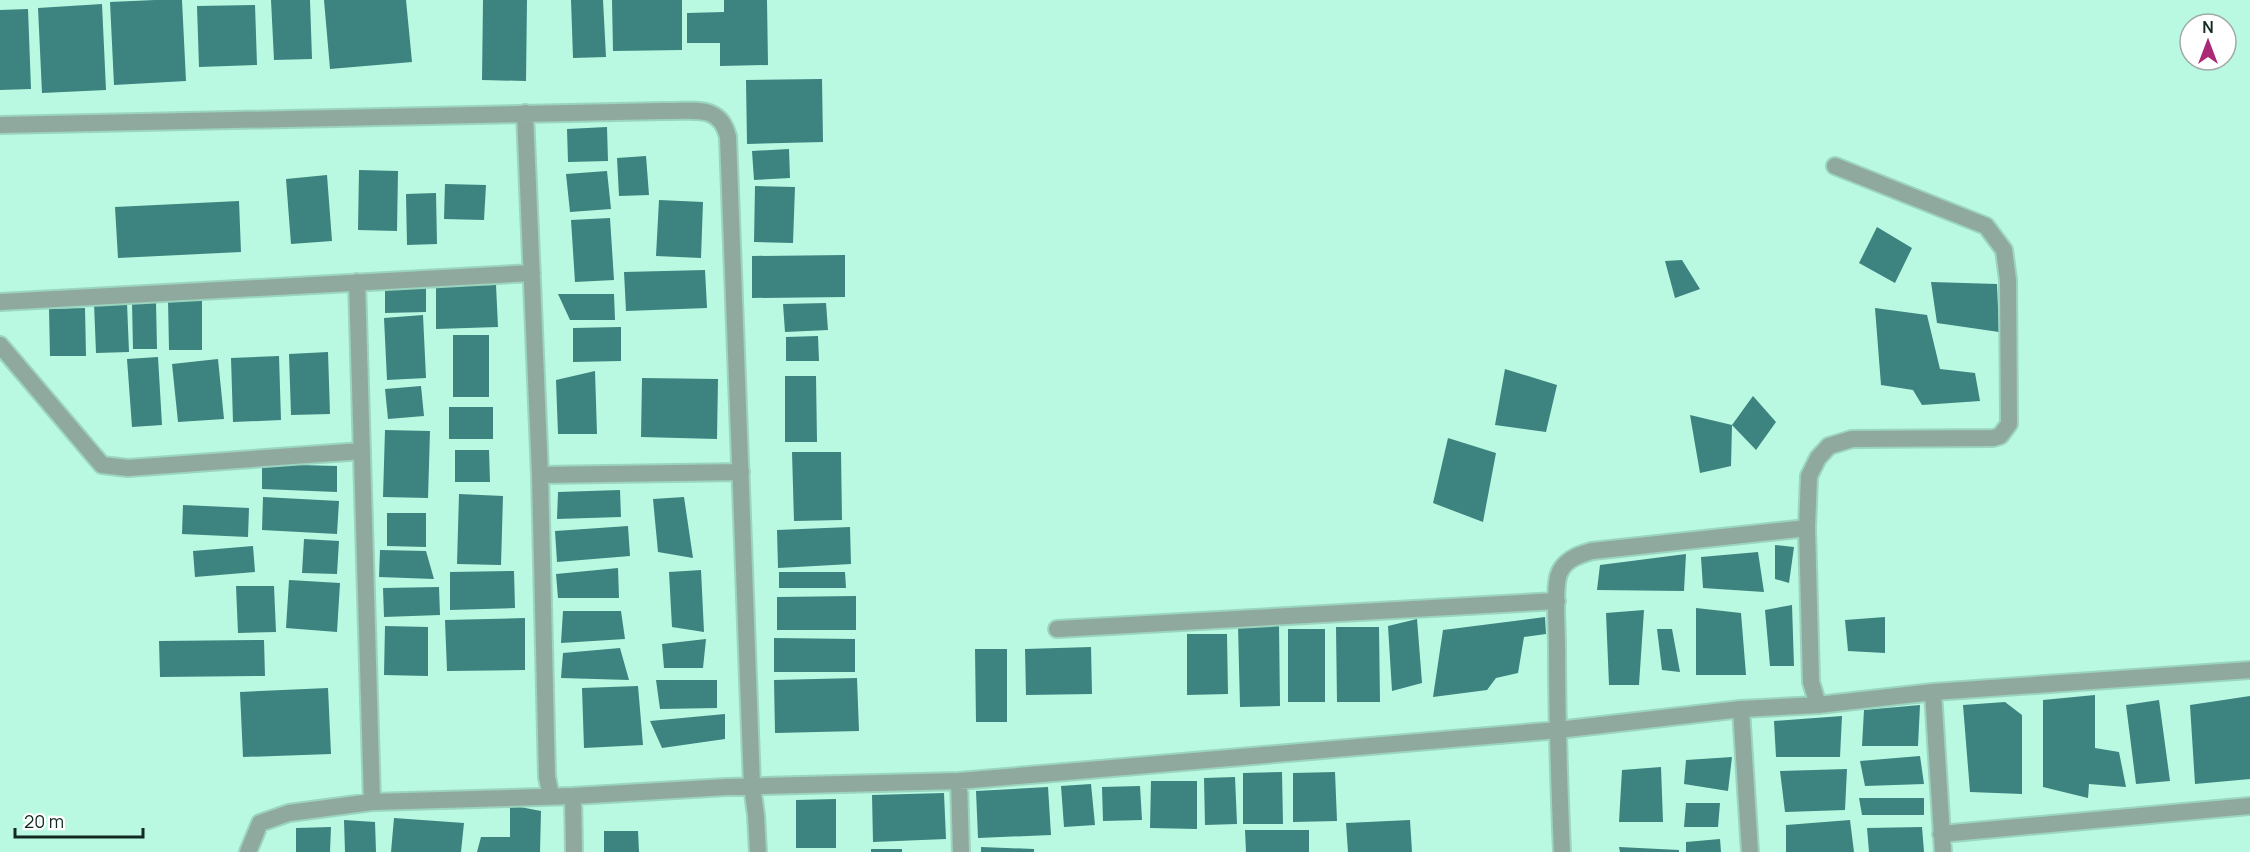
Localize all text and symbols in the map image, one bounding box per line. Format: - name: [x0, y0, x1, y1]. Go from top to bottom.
- north arrow: [2178, 12, 2238, 72]
- text: N: [2202, 16, 2214, 38]
- scale bar: [15, 801, 142, 839]
- text: 20 m: [24, 809, 64, 833]

